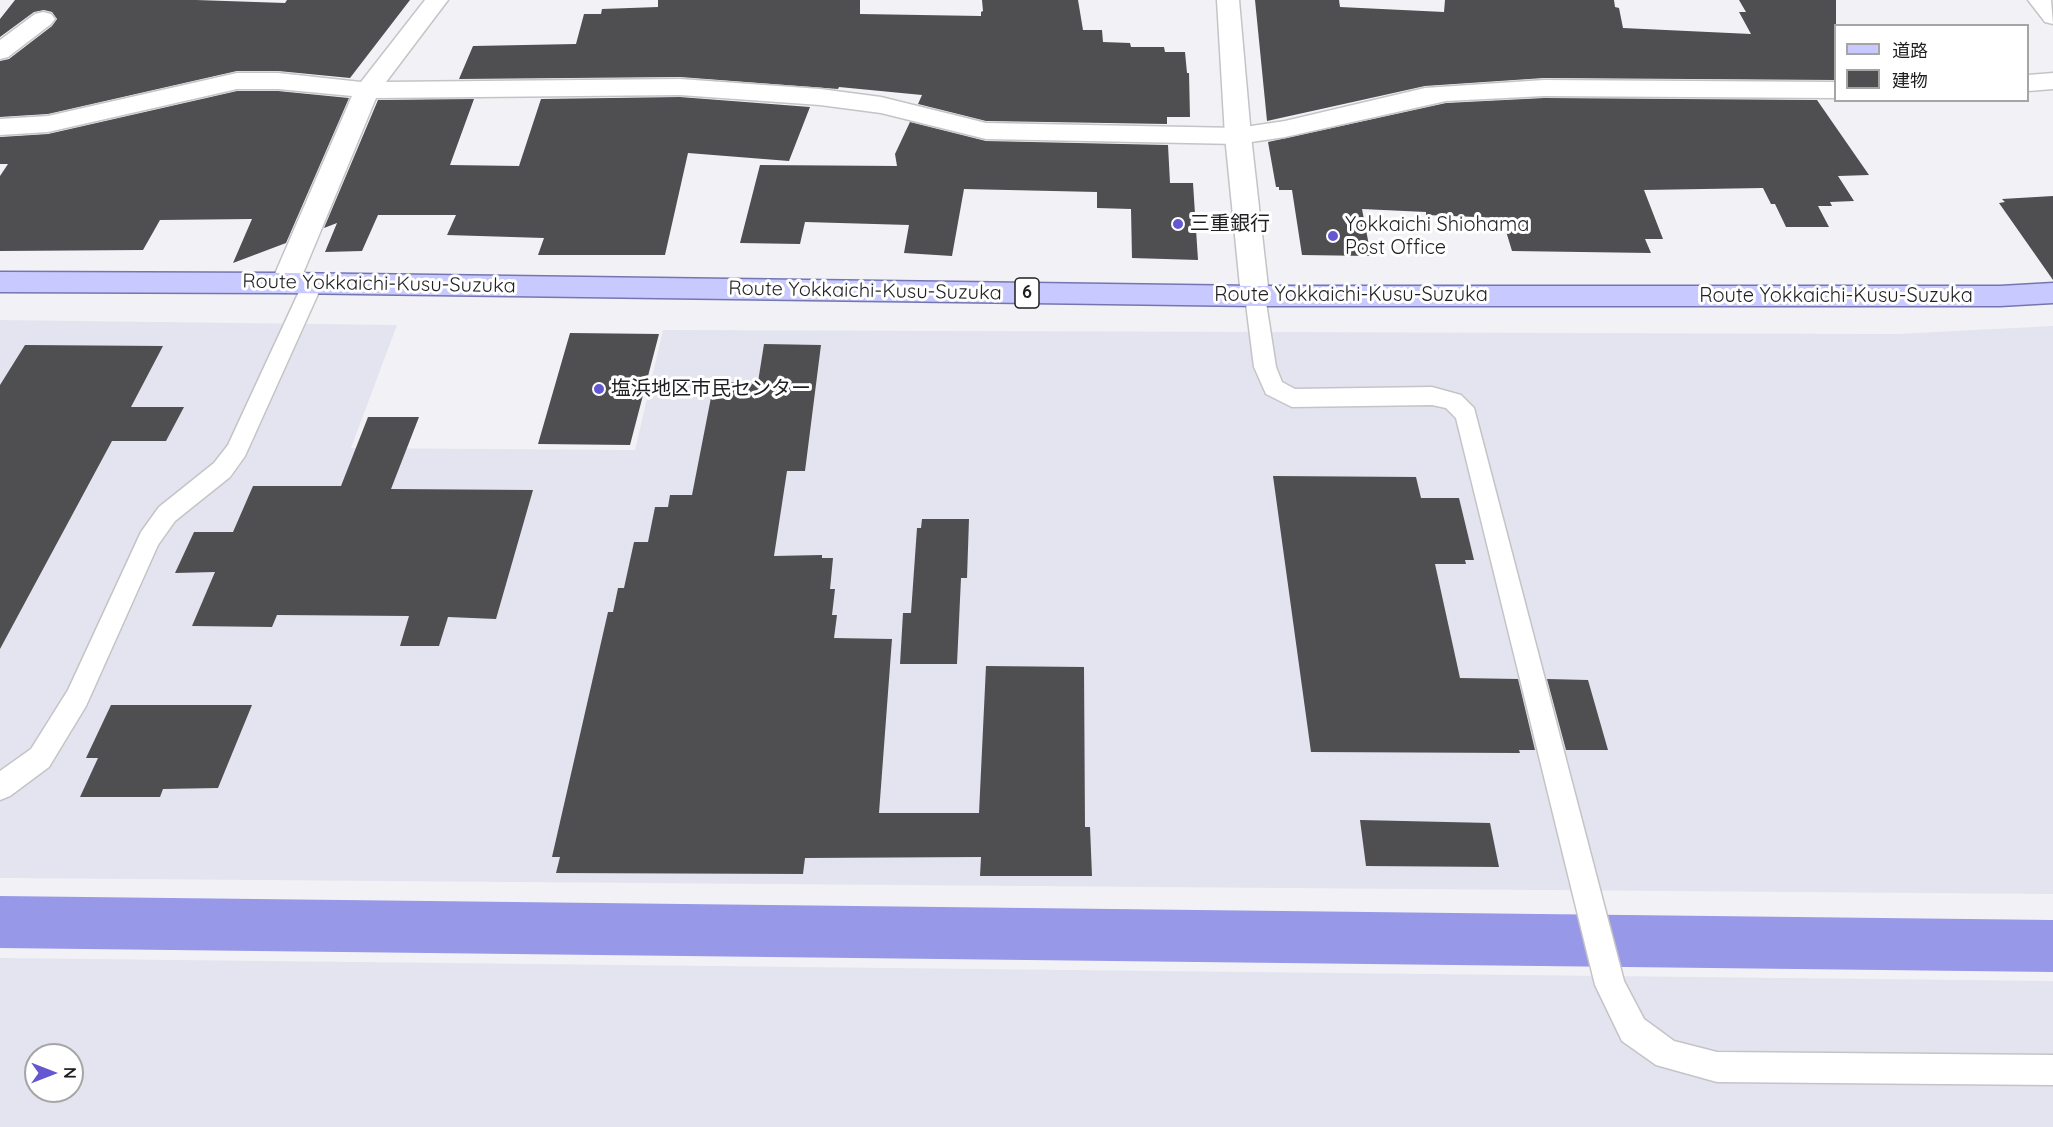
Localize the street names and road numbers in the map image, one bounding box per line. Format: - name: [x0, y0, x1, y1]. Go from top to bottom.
- street label: Route Yokkaichi-Kusu-Suzuka: [242, 270, 516, 298]
- street label: Route Yokkaichi-Kusu-Suzuka: [728, 277, 1002, 305]
- road number: 6: [1015, 278, 1039, 308]
- street label: Route Yokkaichi-Kusu-Suzuka: [1214, 283, 1488, 307]
- street label: Route Yokkaichi-Kusu-Suzuka: [1699, 284, 1973, 308]

